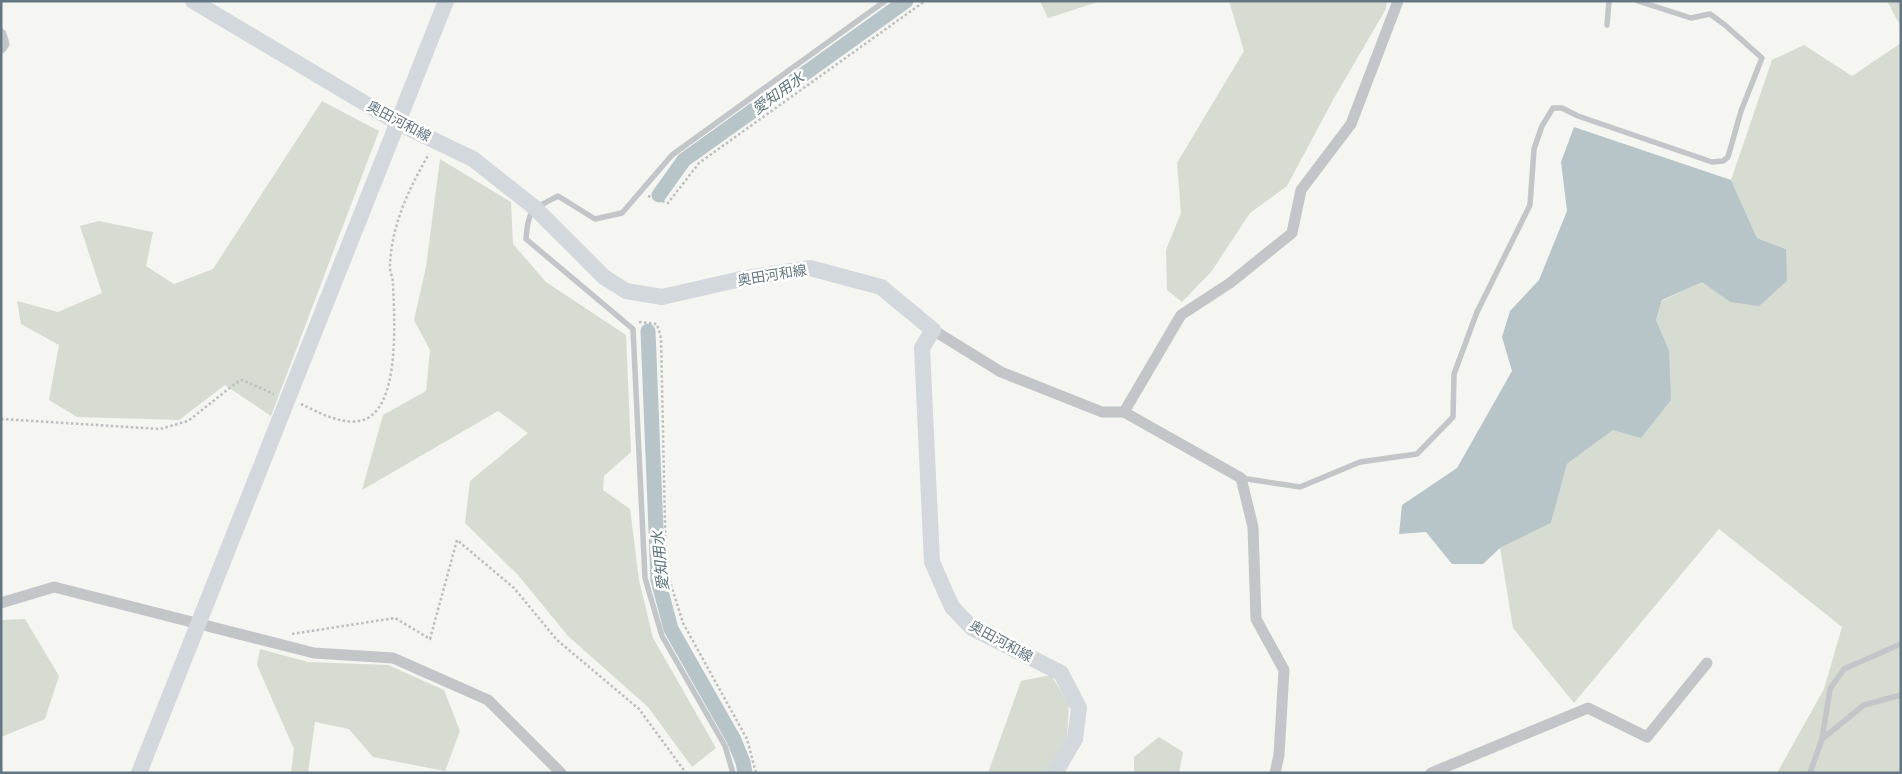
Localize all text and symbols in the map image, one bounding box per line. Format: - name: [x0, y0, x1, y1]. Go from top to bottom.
- water label: 愛知用水: [748, 66, 810, 119]
- street label: 奥田河和線: [364, 97, 434, 145]
- street label: 奥田河和線: [736, 261, 808, 289]
- water label: 愛知用水: [646, 528, 674, 592]
- street label: 奥田河和線: [966, 616, 1036, 666]

